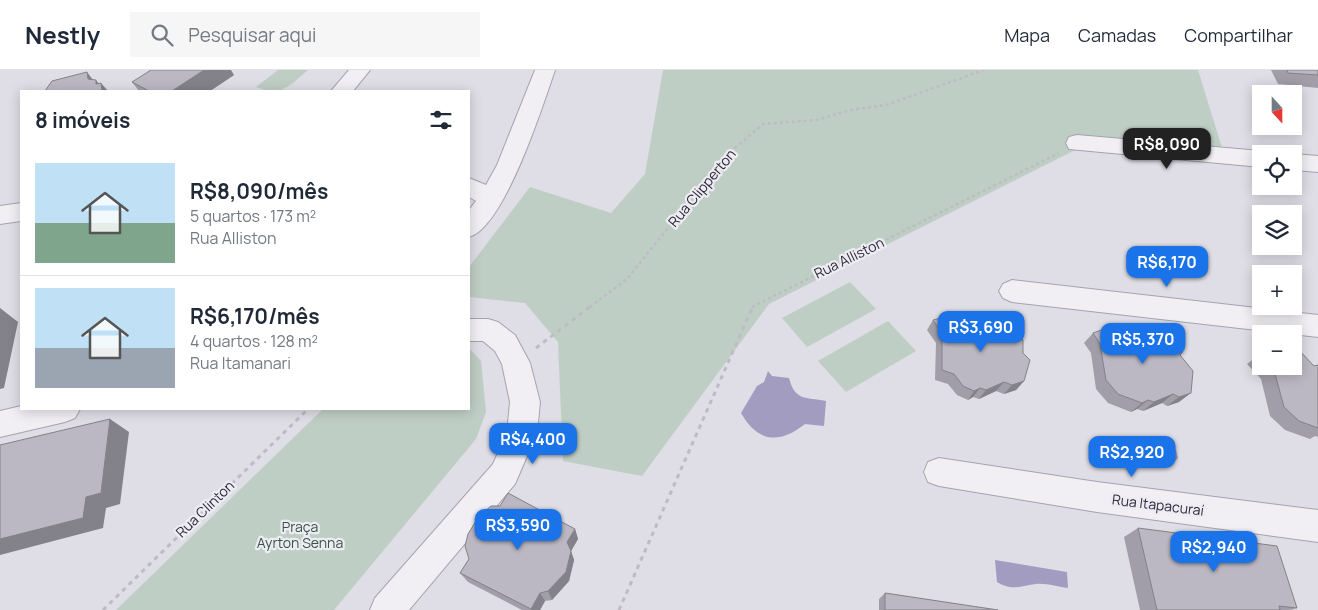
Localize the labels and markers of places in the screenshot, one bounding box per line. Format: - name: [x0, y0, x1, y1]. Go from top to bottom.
- pin: R$8,090: [1121, 128, 1213, 170]
- pin: R$6,170: [1121, 246, 1213, 288]
- pin: R$3,690: [935, 310, 1027, 353]
- pin: R$5,370: [1097, 322, 1189, 365]
- pin: R$4,400: [487, 422, 579, 465]
- pin: R$2,920: [1086, 436, 1178, 478]
- pin: R$3,590: [472, 508, 564, 551]
- pin: R$2,940: [1168, 530, 1260, 573]

